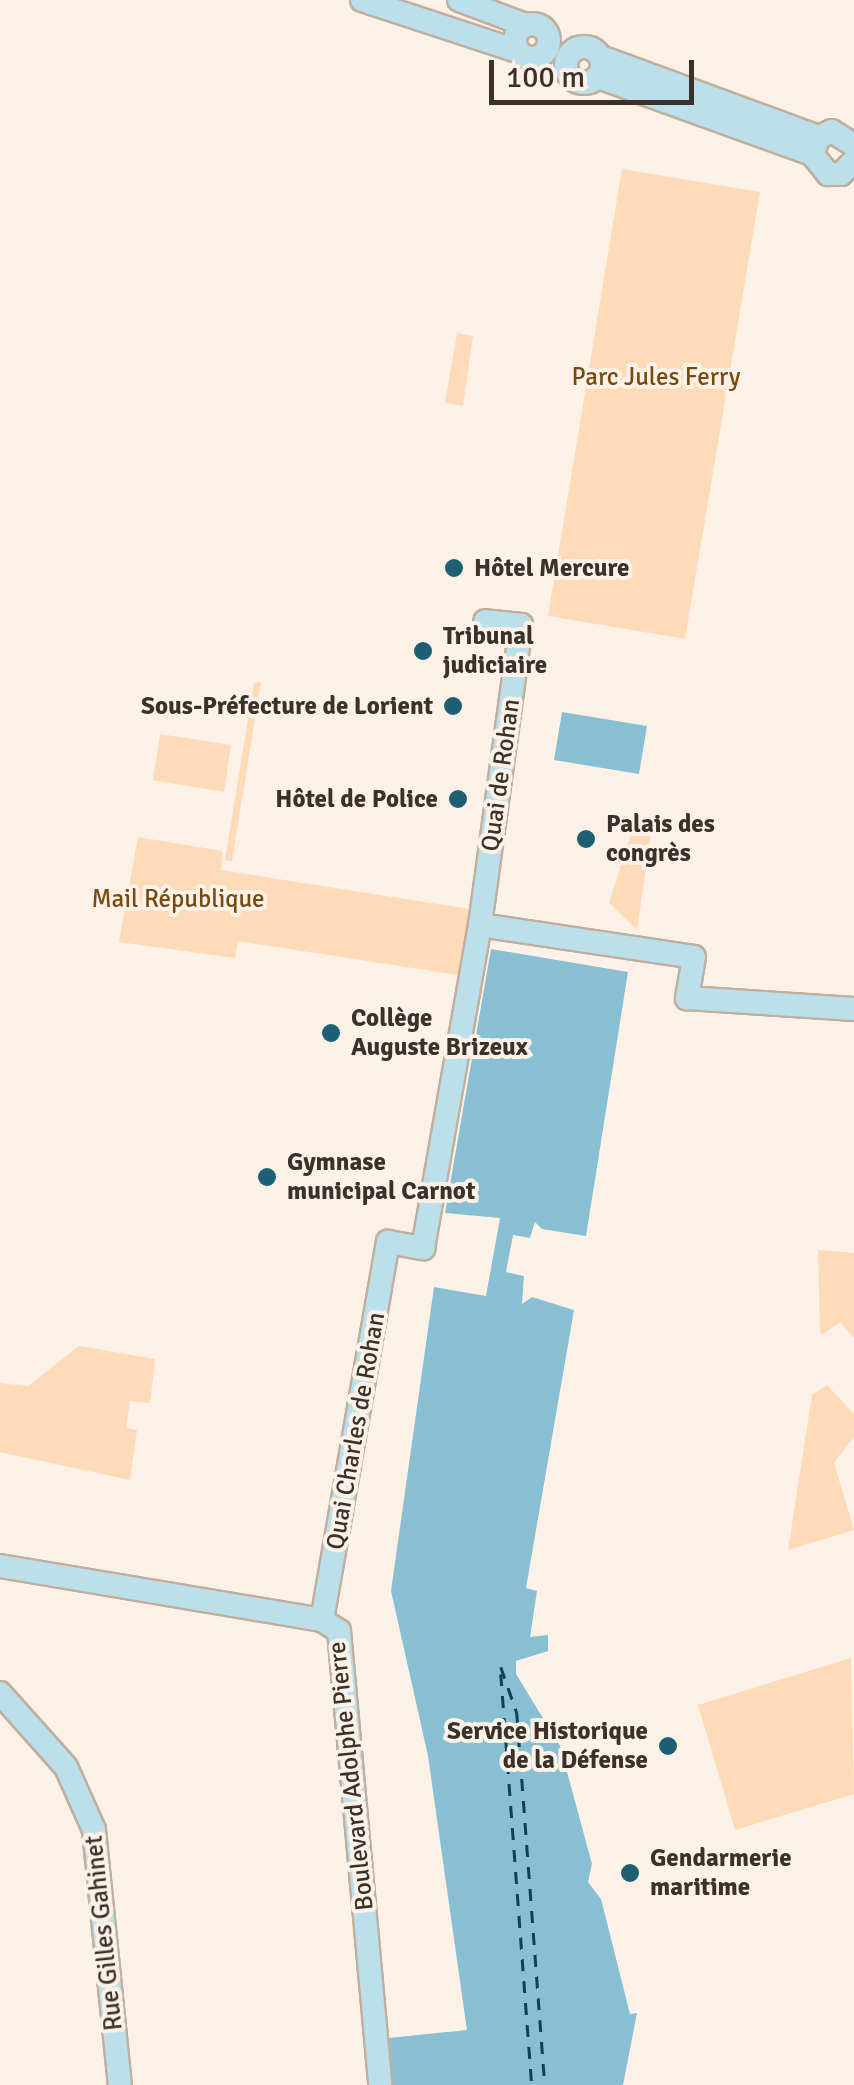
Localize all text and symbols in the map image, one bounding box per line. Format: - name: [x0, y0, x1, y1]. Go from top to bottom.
- scale bar: [494, 40, 699, 102]
- text: 100 m: [506, 59, 585, 96]
- park label: Parc Jules Ferry: [572, 362, 740, 392]
- place label: Hôtel Mercure: [474, 553, 629, 583]
- marker: Hôtel Mercure: [443, 557, 465, 579]
- place label: Tribunal judiciaire: [443, 622, 547, 681]
- marker: Tribunal judiciaire: [412, 640, 434, 662]
- place label: Sous-Préfecture de Lorient: [141, 691, 433, 721]
- marker: Sous-Préfecture de Lorient: [442, 695, 464, 717]
- street label: Quai de Rohan: [475, 697, 527, 853]
- place label: Hôtel de Police: [275, 784, 438, 814]
- marker: Hôtel de Police: [447, 788, 469, 810]
- place label: Palais des congrès: [606, 810, 715, 869]
- marker: Palais des congrès: [575, 828, 597, 850]
- park label: Mail République: [91, 884, 265, 914]
- place label: Collège Auguste Brizeux: [351, 1004, 528, 1063]
- marker: Collège Auguste Brizeux: [320, 1022, 342, 1044]
- place label: Gymnase municipal Carnot: [287, 1148, 475, 1207]
- marker: Gymnase municipal Carnot: [256, 1166, 278, 1188]
- street label: Quai Charles de Rohan: [320, 1310, 392, 1552]
- street label: Boulevard Adolphe Pierre: [322, 1640, 380, 1912]
- place label: Service Historique de la Défense: [447, 1717, 648, 1776]
- marker: Service Historique de la Défense: [657, 1735, 679, 1757]
- street label: Rue Gilles Gahinet: [79, 1834, 129, 2032]
- place label: Gendarmerie maritime: [650, 1844, 792, 1903]
- marker: Gendarmerie maritime: [619, 1862, 641, 1884]

